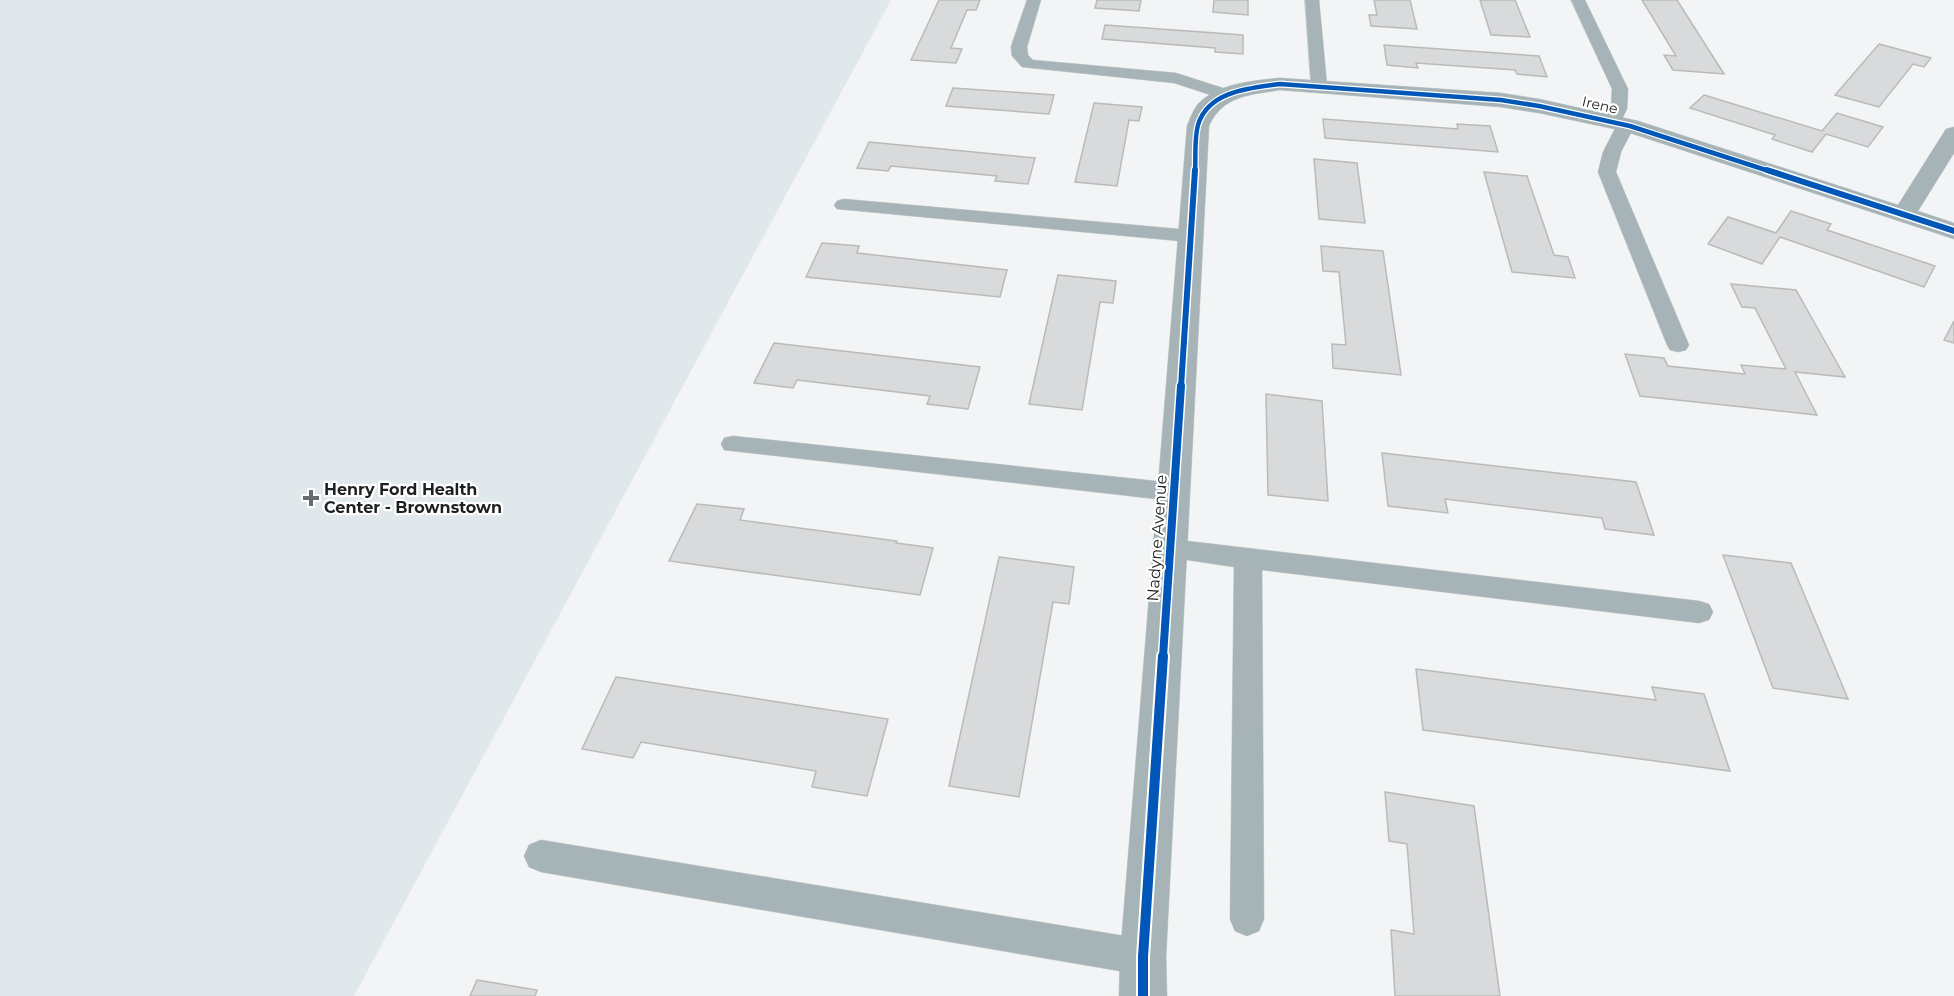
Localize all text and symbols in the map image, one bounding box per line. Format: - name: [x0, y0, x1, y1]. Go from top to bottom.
- street label: Irene: [1580, 92, 1620, 118]
- street label: Nadyne Avenue: [1143, 474, 1171, 602]
- place label: Henry Ford Health Center - Brownstown: [324, 480, 502, 517]
- marker: Henry Ford Health Center - Brownstown: [302, 489, 320, 507]

